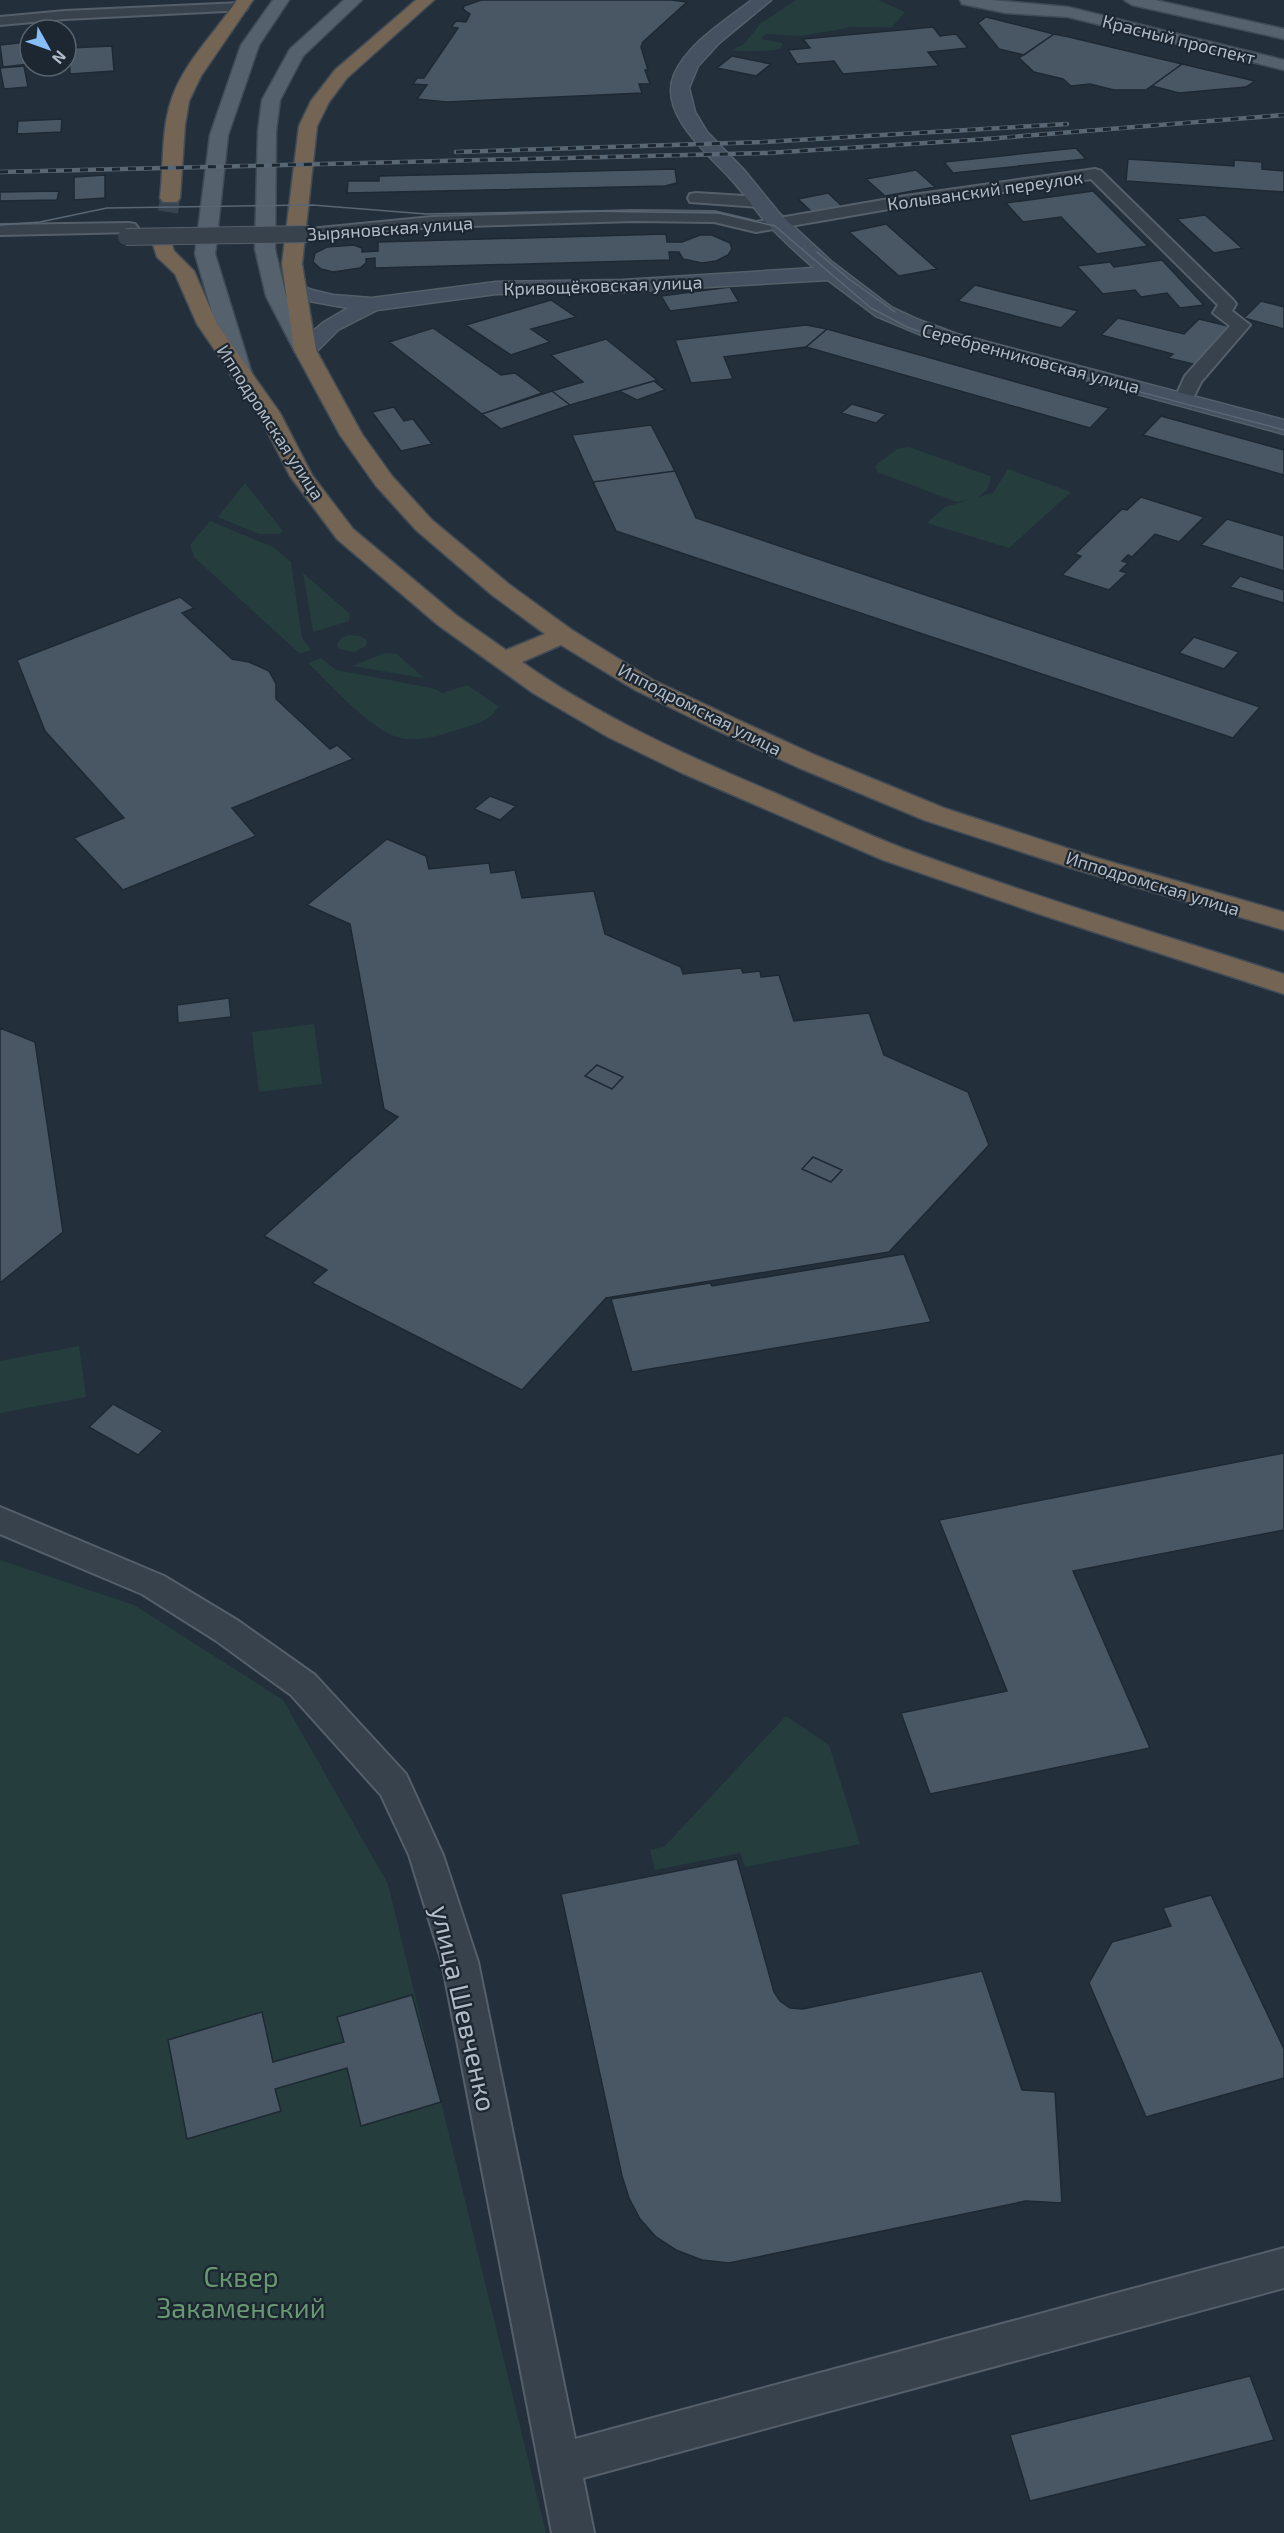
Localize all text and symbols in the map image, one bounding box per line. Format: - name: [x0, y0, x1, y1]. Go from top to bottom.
- street label: Красный проспект: [1100, 9, 1258, 69]
- north arrow: [18, 18, 78, 78]
- text: N: [49, 47, 71, 68]
- street label: Колыванский переулок: [886, 165, 1085, 215]
- street label: Зыряновская улица: [306, 211, 474, 245]
- street label: Кривощёковская улица: [503, 271, 703, 299]
- street label: Серебренниковская улица: [920, 318, 1142, 398]
- street label: Ипподромская улица: [213, 340, 329, 504]
- street label: Ипподромская улица: [615, 658, 785, 760]
- street label: Ипподромская улица: [1064, 846, 1242, 920]
- street label: улица Шевченко: [425, 1902, 504, 2114]
- park label: Сквер Закаменский: [157, 2260, 326, 2323]

